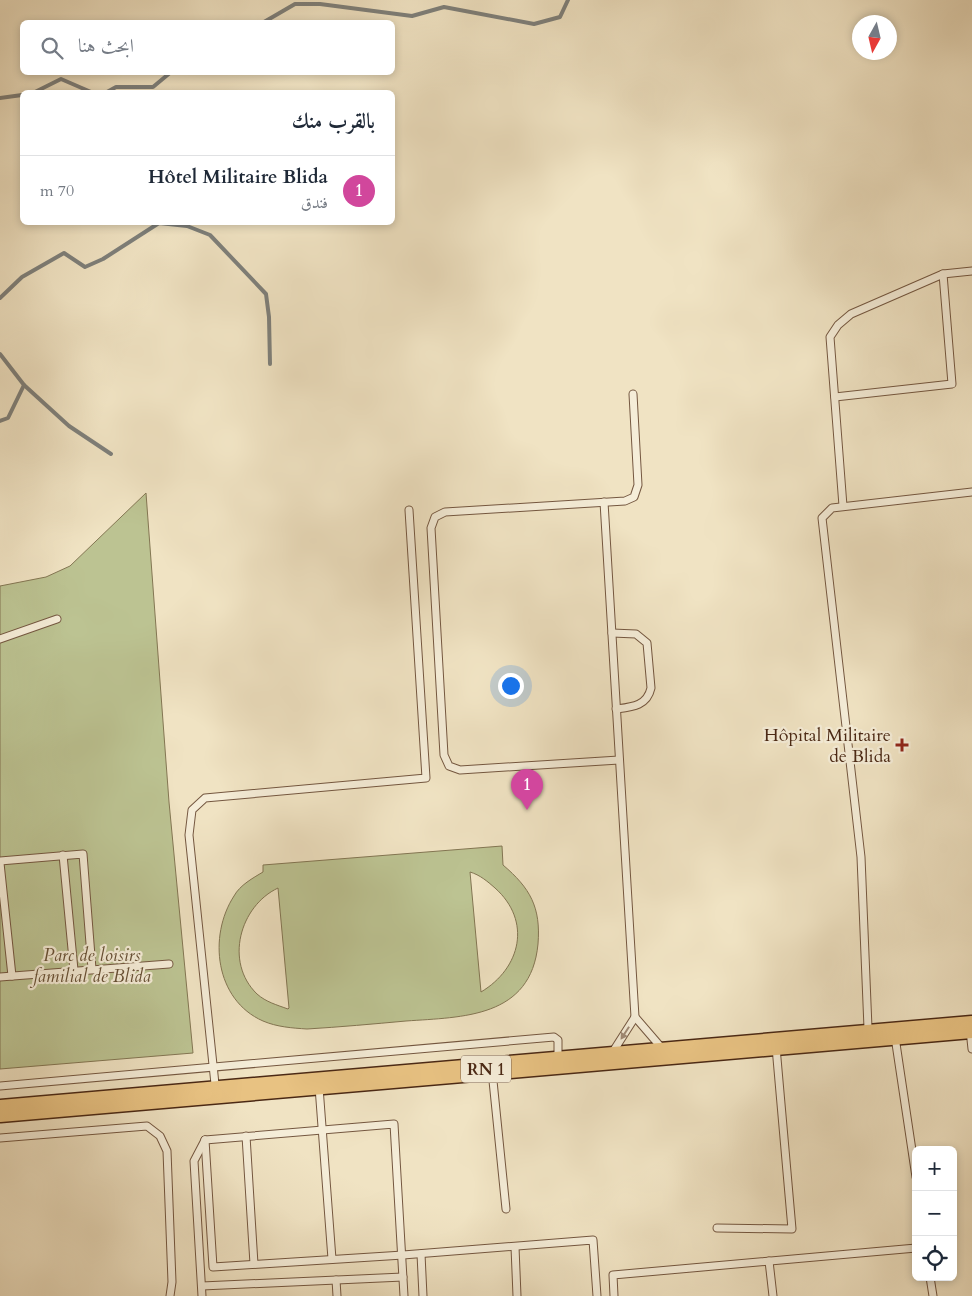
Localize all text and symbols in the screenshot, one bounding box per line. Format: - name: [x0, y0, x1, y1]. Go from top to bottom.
- north arrow: [852, 15, 897, 60]
- search box: [20, 20, 395, 75]
- text: ابحث هنا: [78, 33, 134, 59]
- icon: search: [38, 34, 66, 62]
- text: بالقرب منك: [292, 107, 375, 136]
- text: Hôtel Militaire Blida: [148, 164, 328, 190]
- text: 70 m: [40, 180, 74, 202]
- text: 1: [355, 180, 363, 202]
- text: فندق: [301, 192, 328, 214]
- your location: [498, 673, 524, 699]
- place label: Hôpital Militaire de Blida: [764, 723, 891, 769]
- marker: Hôpital Militaire de Blida: [895, 738, 909, 752]
- pin: 1: [511, 769, 543, 810]
- park label: Parc de loisirs familial de Blida: [29, 943, 151, 989]
- one-way arrow: [620, 1027, 630, 1040]
- road number: RN 1: [461, 1056, 511, 1082]
- map controls: [912, 1146, 957, 1281]
- button: +: [912, 1146, 957, 1191]
- button: −: [912, 1191, 957, 1236]
- button: locate: [912, 1236, 957, 1281]

